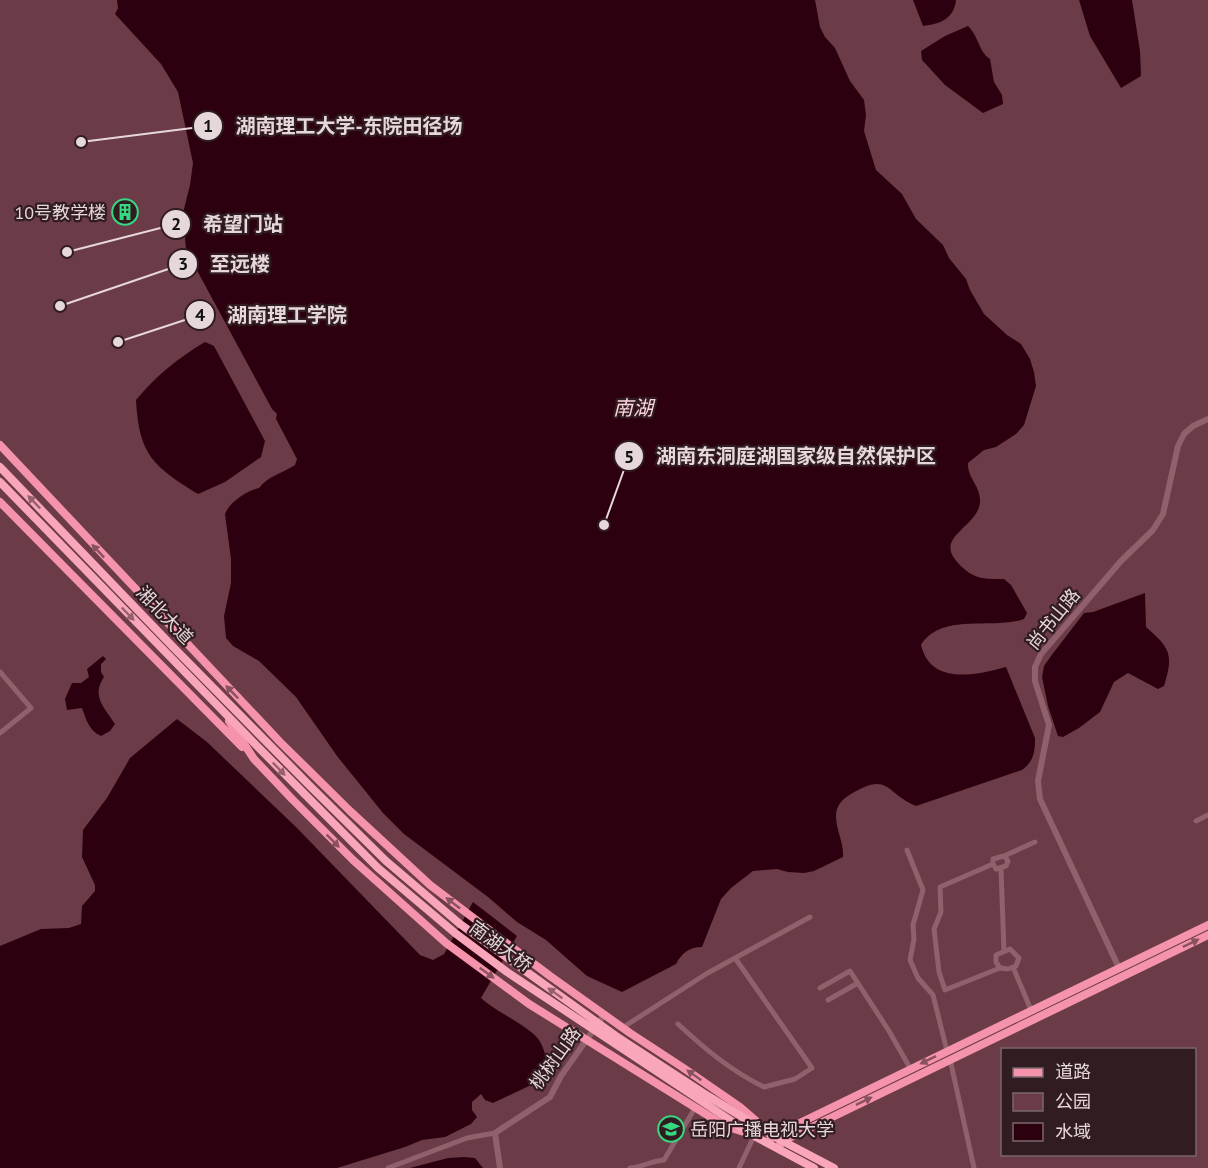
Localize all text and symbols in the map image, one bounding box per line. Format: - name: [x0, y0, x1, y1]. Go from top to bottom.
- callout: 湖南理工大学-东院田径场: [193, 107, 475, 145]
- text: 湖南理工大学-东院田径场: [235, 113, 463, 139]
- text: 1: [203, 114, 213, 137]
- building icon: 10号教学楼: [110, 197, 140, 227]
- place label: 10号教学楼: [14, 201, 106, 224]
- callout: 希望门站: [161, 205, 295, 243]
- text: 希望门站: [203, 211, 283, 237]
- text: 2: [171, 212, 181, 235]
- callout: 至远楼: [168, 245, 282, 283]
- text: 至远楼: [210, 251, 270, 277]
- text: 3: [178, 252, 188, 275]
- callout: 湖南理工学院: [185, 296, 359, 334]
- text: 湖南理工学院: [227, 302, 347, 328]
- text: 4: [195, 303, 205, 326]
- water label: 南湖: [613, 395, 656, 421]
- callout: 湖南东洞庭湖国家级自然保护区: [614, 437, 948, 475]
- text: 湖南东洞庭湖国家级自然保护区: [656, 443, 936, 469]
- text: 5: [624, 445, 634, 468]
- one-way arrow: [27, 494, 41, 509]
- one-way arrow: [91, 544, 105, 558]
- street label: 湘北大道: [132, 581, 198, 649]
- street label: 尚书山路: [1021, 584, 1085, 654]
- one-way arrow: [121, 607, 135, 621]
- one-way arrow: [225, 686, 239, 700]
- one-way arrow: [272, 762, 286, 777]
- one-way arrow: [326, 833, 340, 847]
- one-way arrow: [446, 897, 461, 909]
- street label: 南湖大桥: [465, 916, 537, 976]
- one-way arrow: [1183, 939, 1200, 948]
- one-way arrow: [479, 967, 495, 979]
- one-way arrow: [547, 988, 563, 999]
- street label: 桃树山路: [525, 1022, 585, 1094]
- legend: [1001, 1048, 1196, 1156]
- one-way arrow: [919, 1055, 936, 1064]
- text: 道路: [1055, 1060, 1091, 1083]
- one-way arrow: [686, 1069, 702, 1081]
- text: 公园: [1055, 1090, 1091, 1113]
- one-way arrow: [856, 1096, 873, 1105]
- school or university icon: 岳阳广播电视大学: [656, 1114, 686, 1144]
- place label: 岳阳广播电视大学: [690, 1118, 834, 1141]
- text: 水域: [1055, 1120, 1091, 1143]

